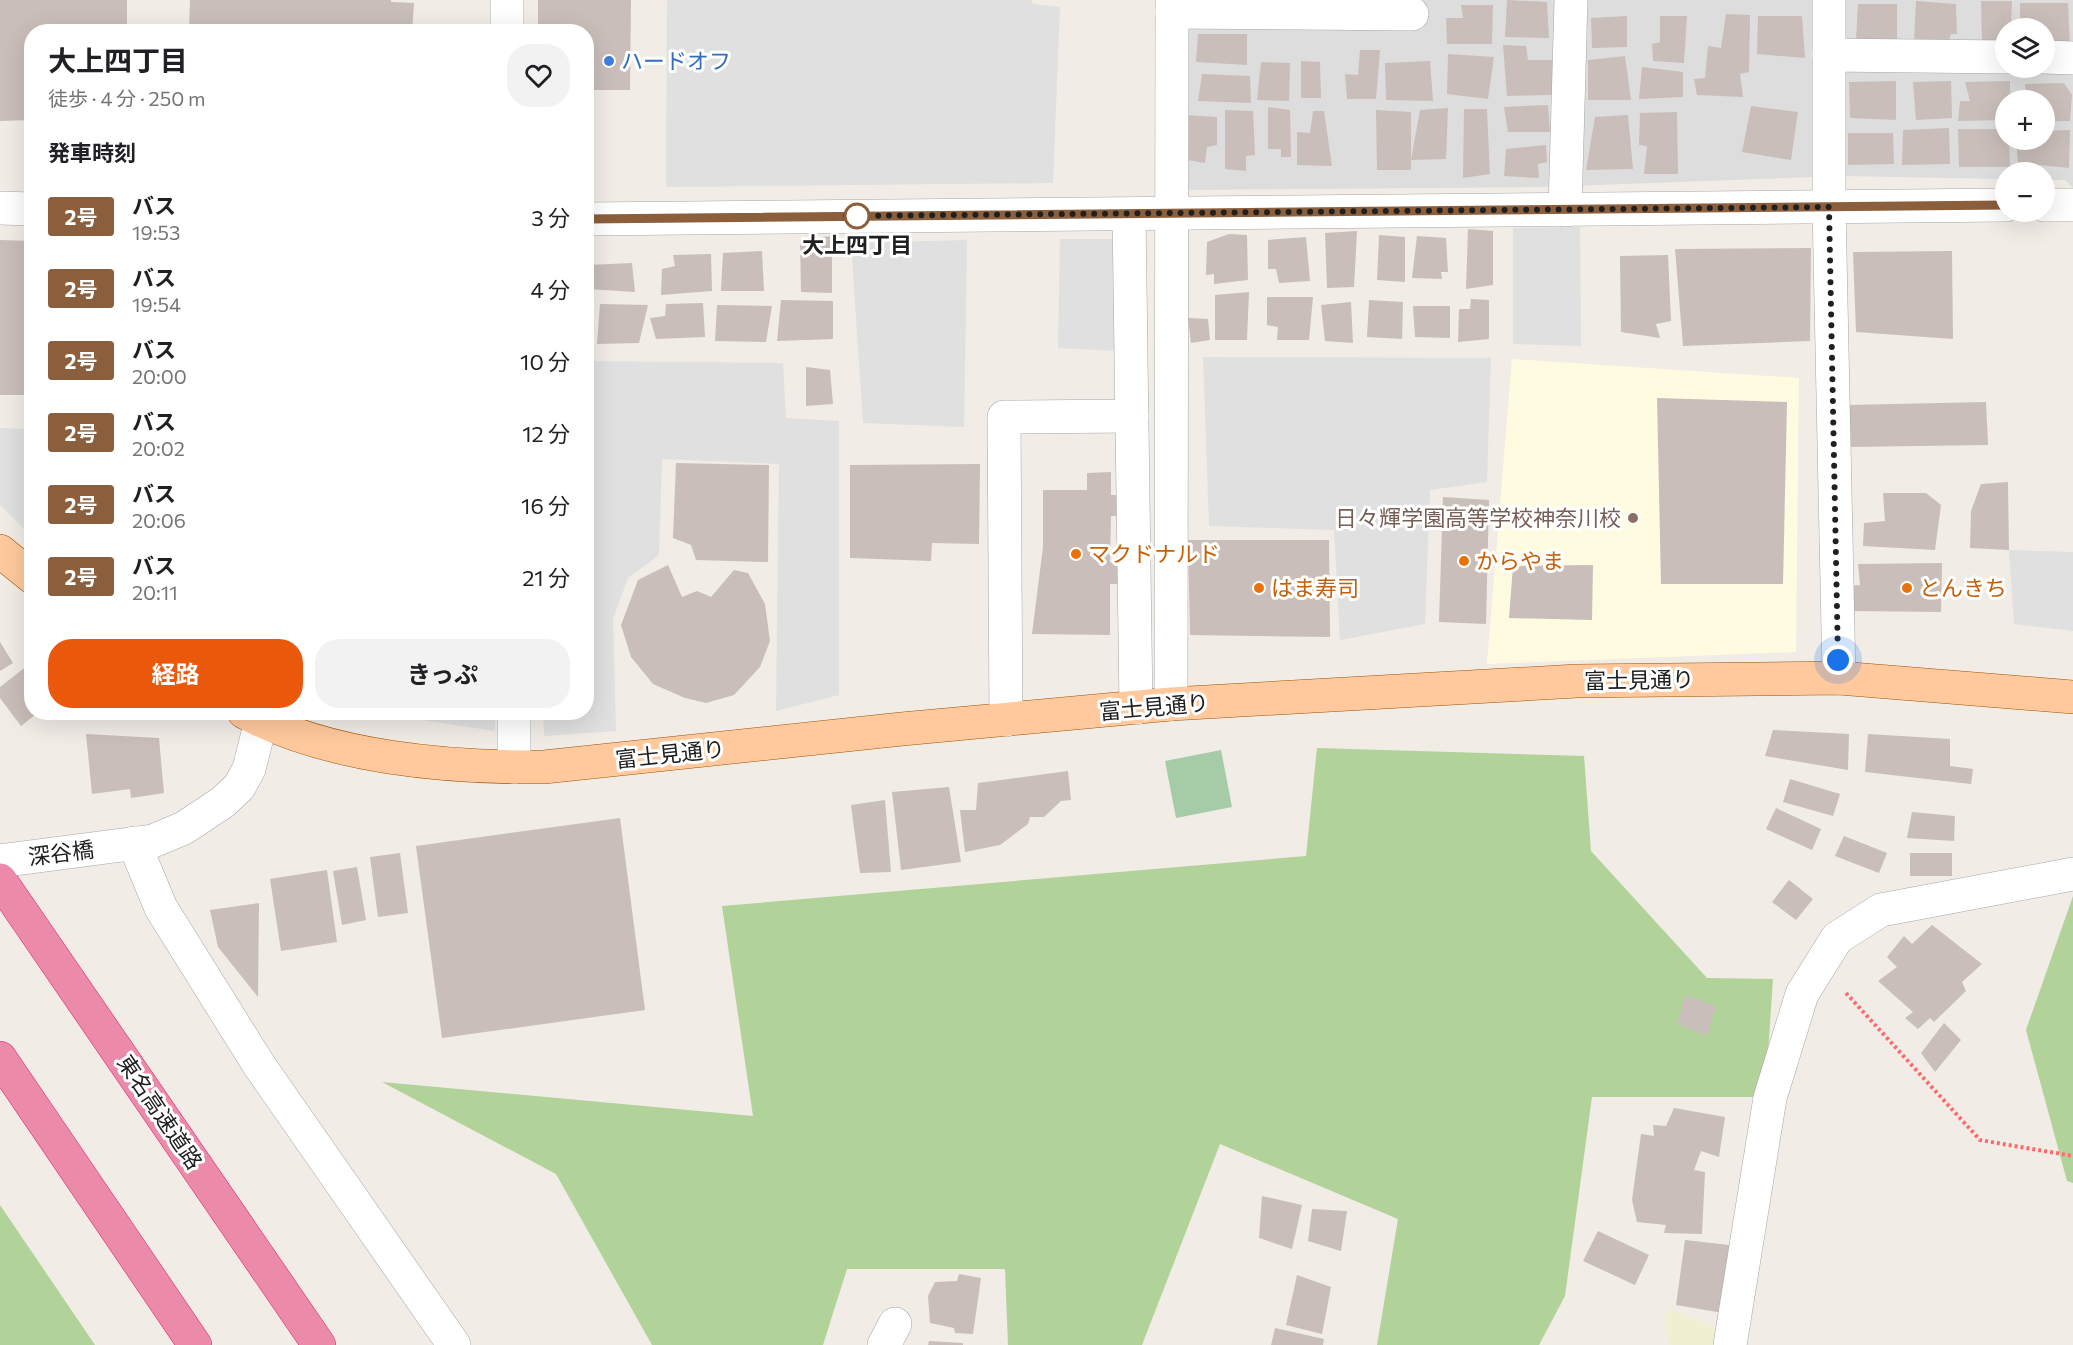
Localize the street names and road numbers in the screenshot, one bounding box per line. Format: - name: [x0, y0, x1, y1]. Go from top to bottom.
- street label: 富士見通り: [1584, 665, 1694, 694]
- street label: 富士見通り: [1098, 688, 1210, 725]
- street label: 富士見通り: [614, 734, 726, 773]
- street label: 深谷橋: [27, 835, 95, 870]
- street label: 東名高速道路: [112, 1049, 209, 1174]

